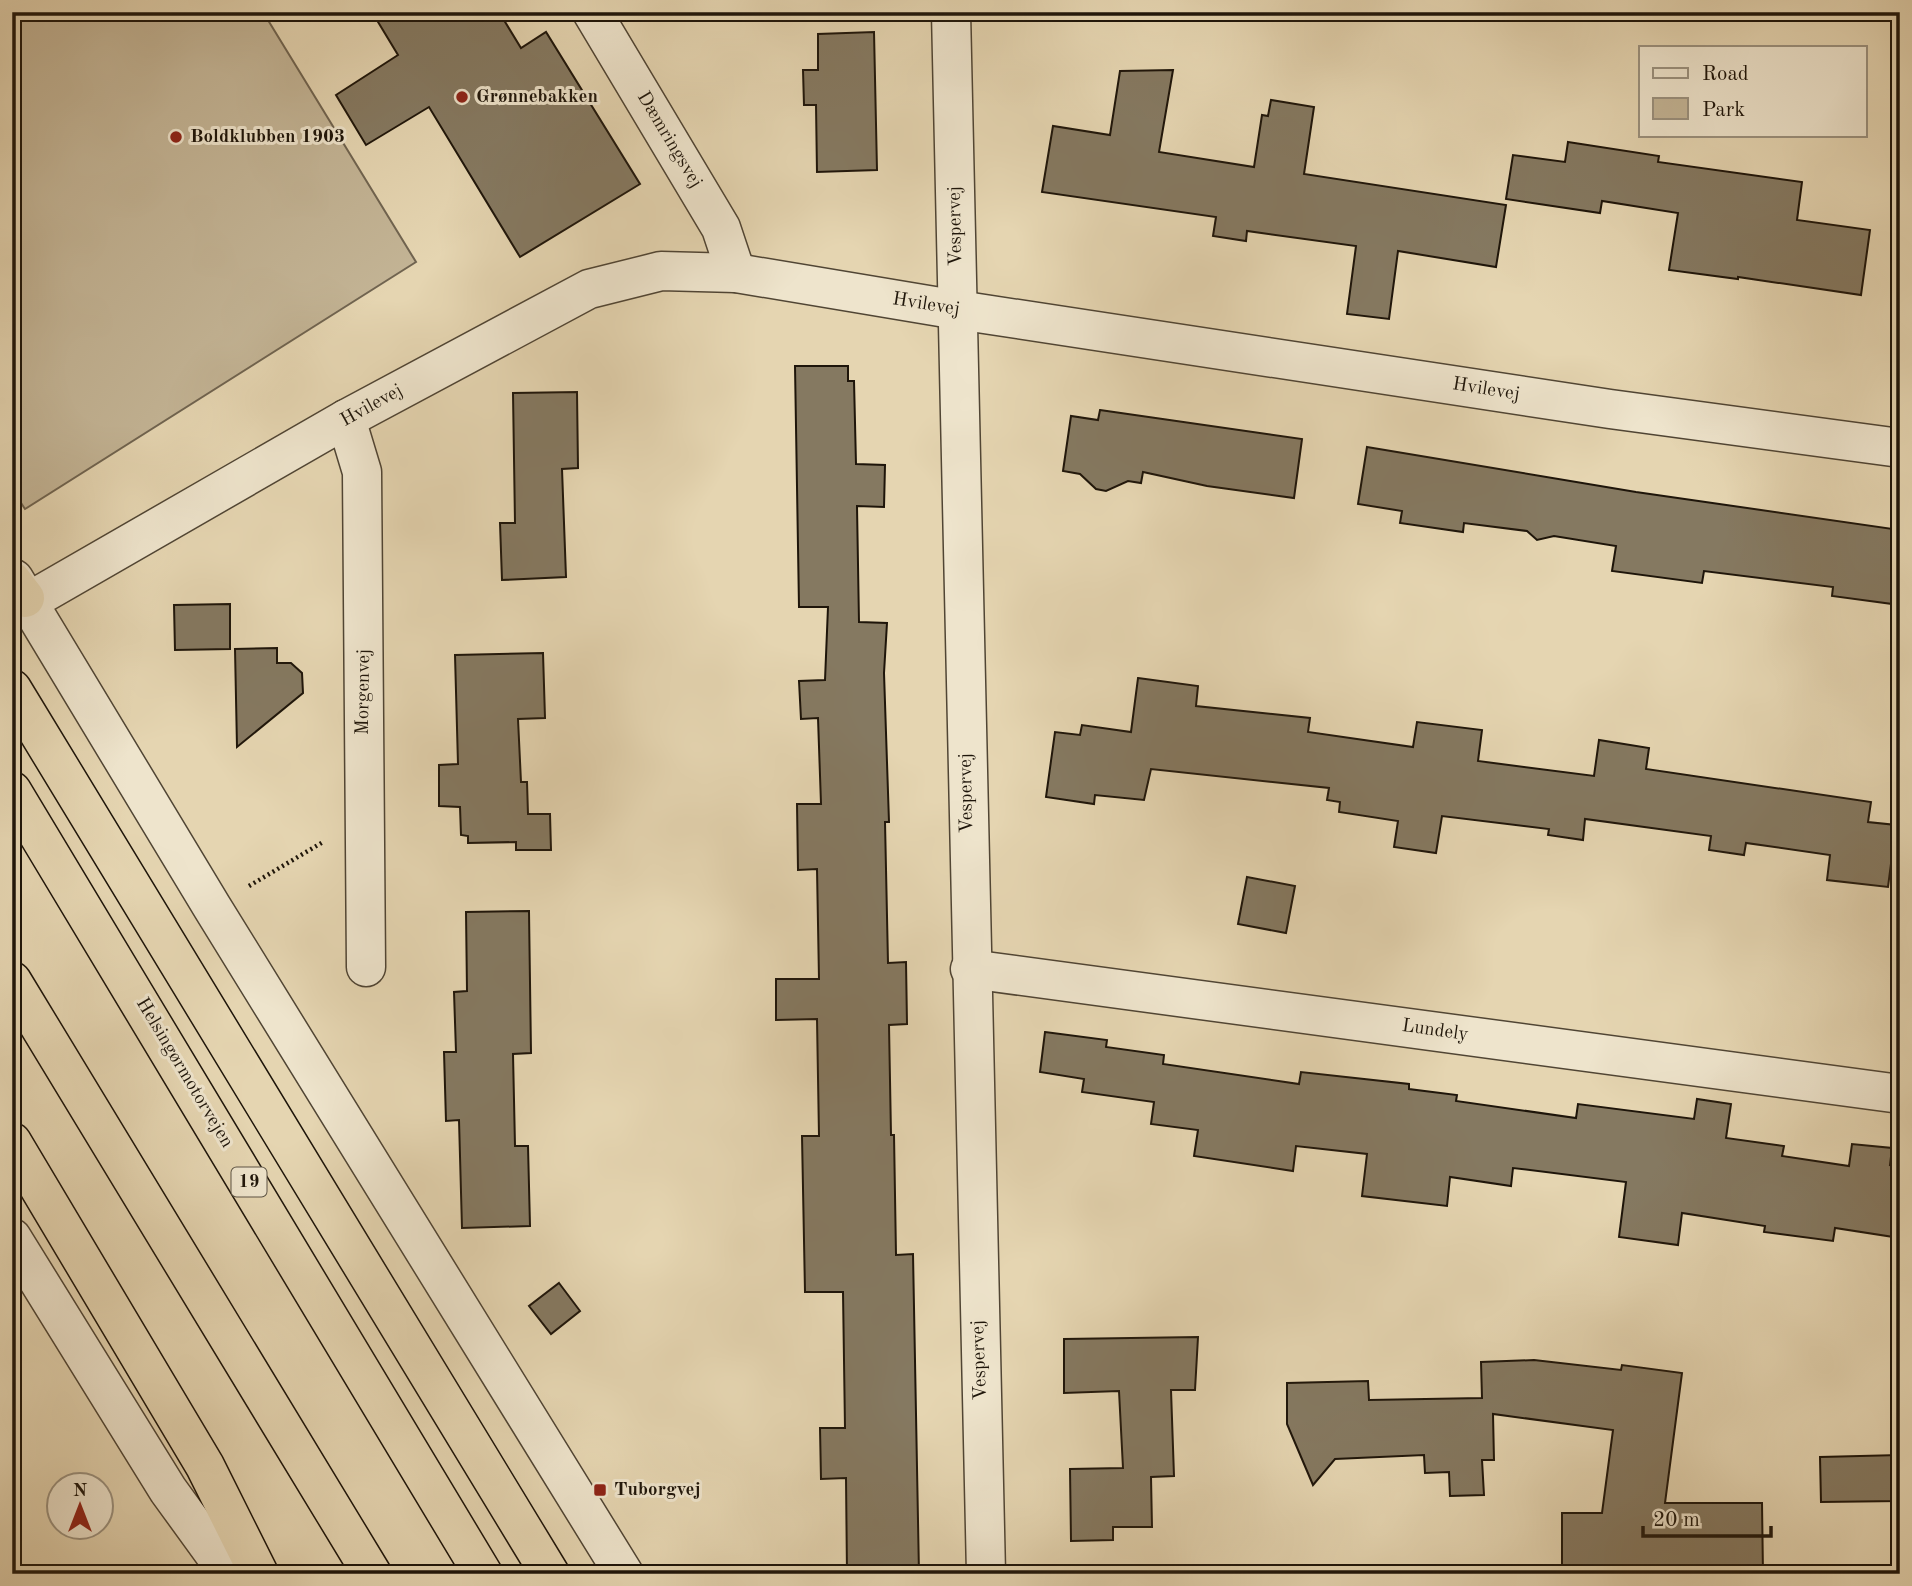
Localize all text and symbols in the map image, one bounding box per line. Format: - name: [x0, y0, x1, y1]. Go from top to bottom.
- legend: [1639, 46, 1867, 136]
- text: Road: [1702, 64, 1749, 85]
- place label: Grønnebakken: [476, 88, 598, 107]
- street label: Dæmringsvej: [633, 88, 705, 192]
- marker: Grønnebakken: [454, 89, 470, 105]
- text: Park: [1702, 100, 1745, 121]
- place label: Boldklubben 1903: [190, 128, 345, 147]
- marker: Boldklubben 1903: [168, 129, 184, 145]
- street label: Vespervej: [946, 186, 966, 266]
- street label: Hvilevej: [891, 290, 961, 320]
- street label: Hvilevej: [1451, 375, 1521, 405]
- street label: Hvilevej: [338, 381, 406, 431]
- street label: Morgenvej: [354, 649, 374, 735]
- street label: Vespervej: [957, 753, 977, 833]
- street label: Helsingørmotorvejen: [132, 995, 236, 1151]
- street label: Lundely: [1401, 1017, 1469, 1045]
- road number: 19: [232, 1168, 266, 1196]
- street label: Vespervej: [969, 1320, 991, 1400]
- north arrow: [46, 1470, 116, 1540]
- place label: Tuborgvej: [614, 1481, 701, 1500]
- text: N: [73, 1482, 88, 1501]
- marker: Tuborgvej: [592, 1482, 608, 1498]
- scale bar: [1643, 1495, 1770, 1539]
- text: 20 m: [1653, 1510, 1700, 1531]

